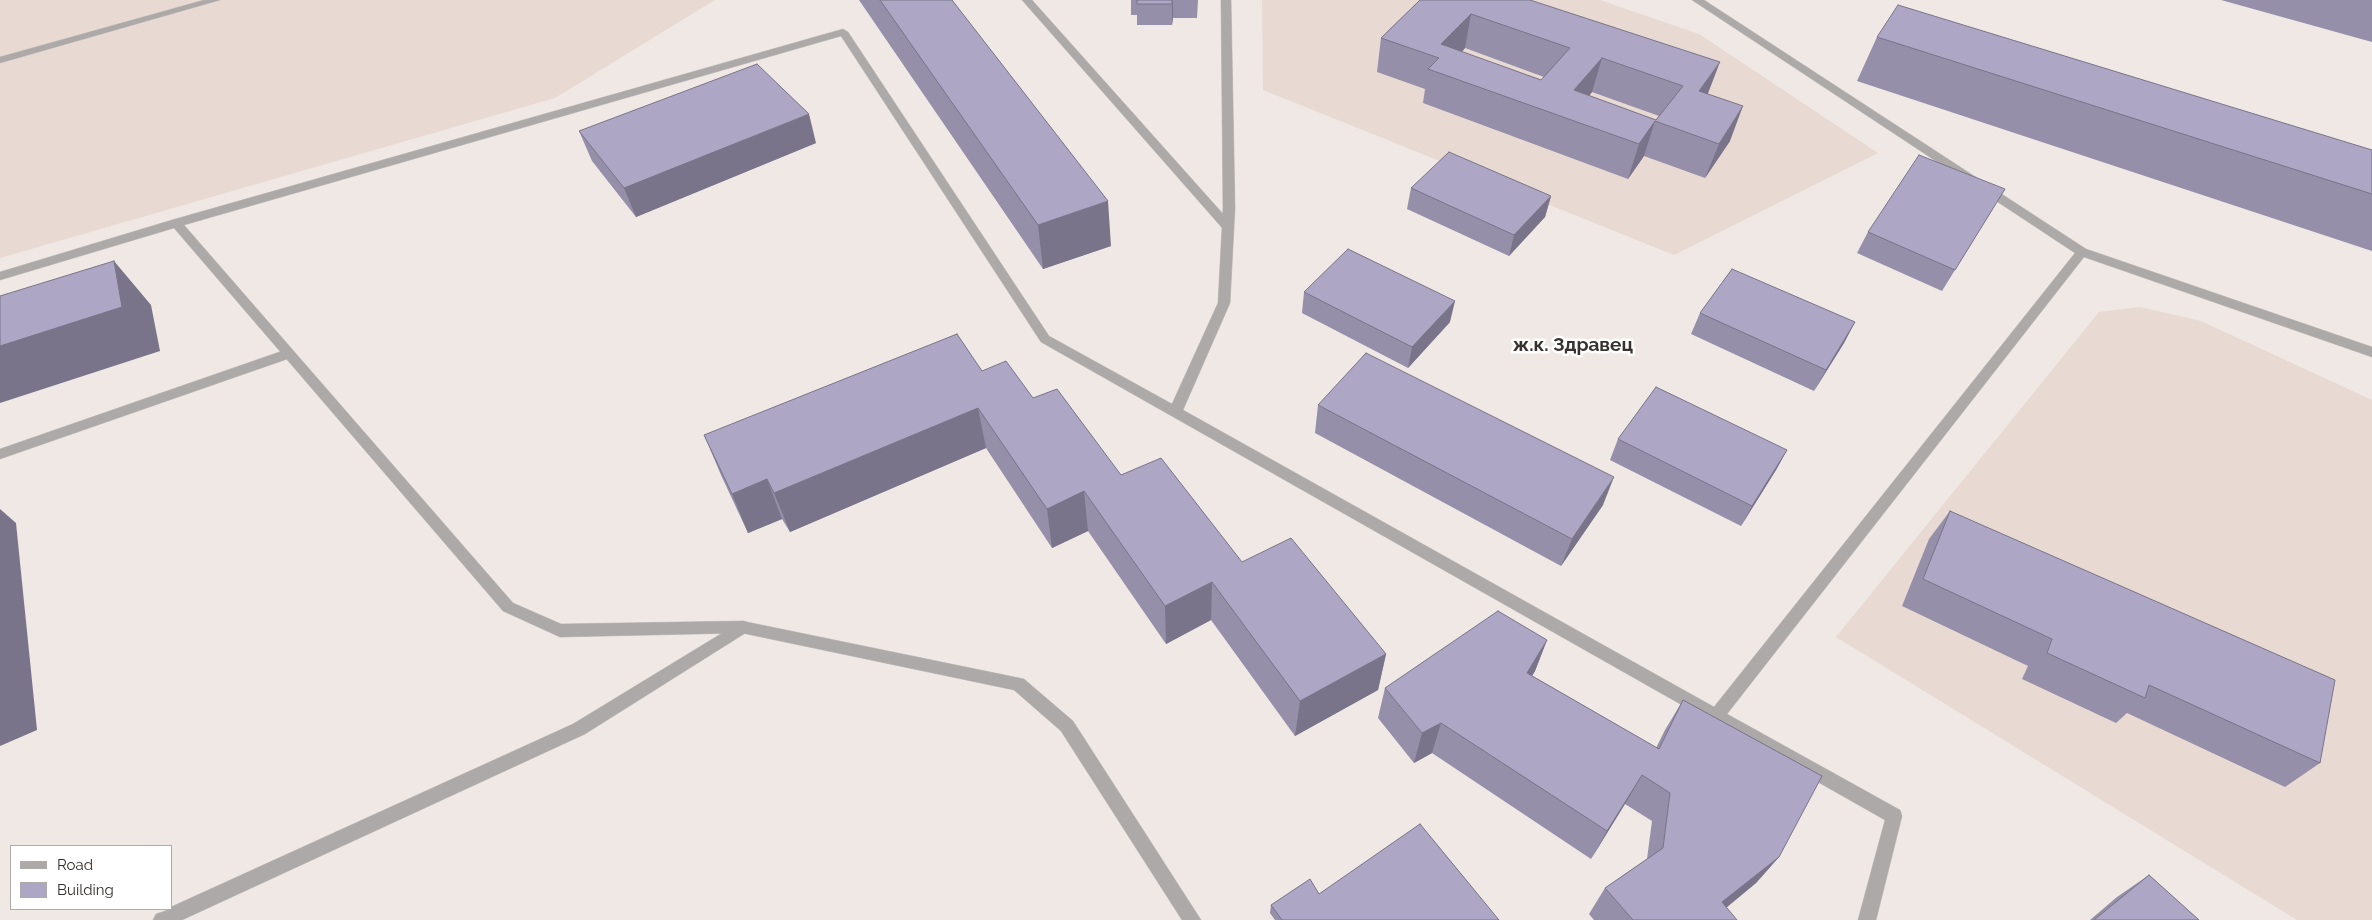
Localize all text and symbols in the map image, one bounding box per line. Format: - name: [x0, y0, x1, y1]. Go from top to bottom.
- district label: ж.к. Здравец: [1513, 334, 1633, 356]
- legend: [10, 845, 172, 910]
- text: Road: [57, 856, 93, 874]
- text: Building: [57, 881, 114, 899]

